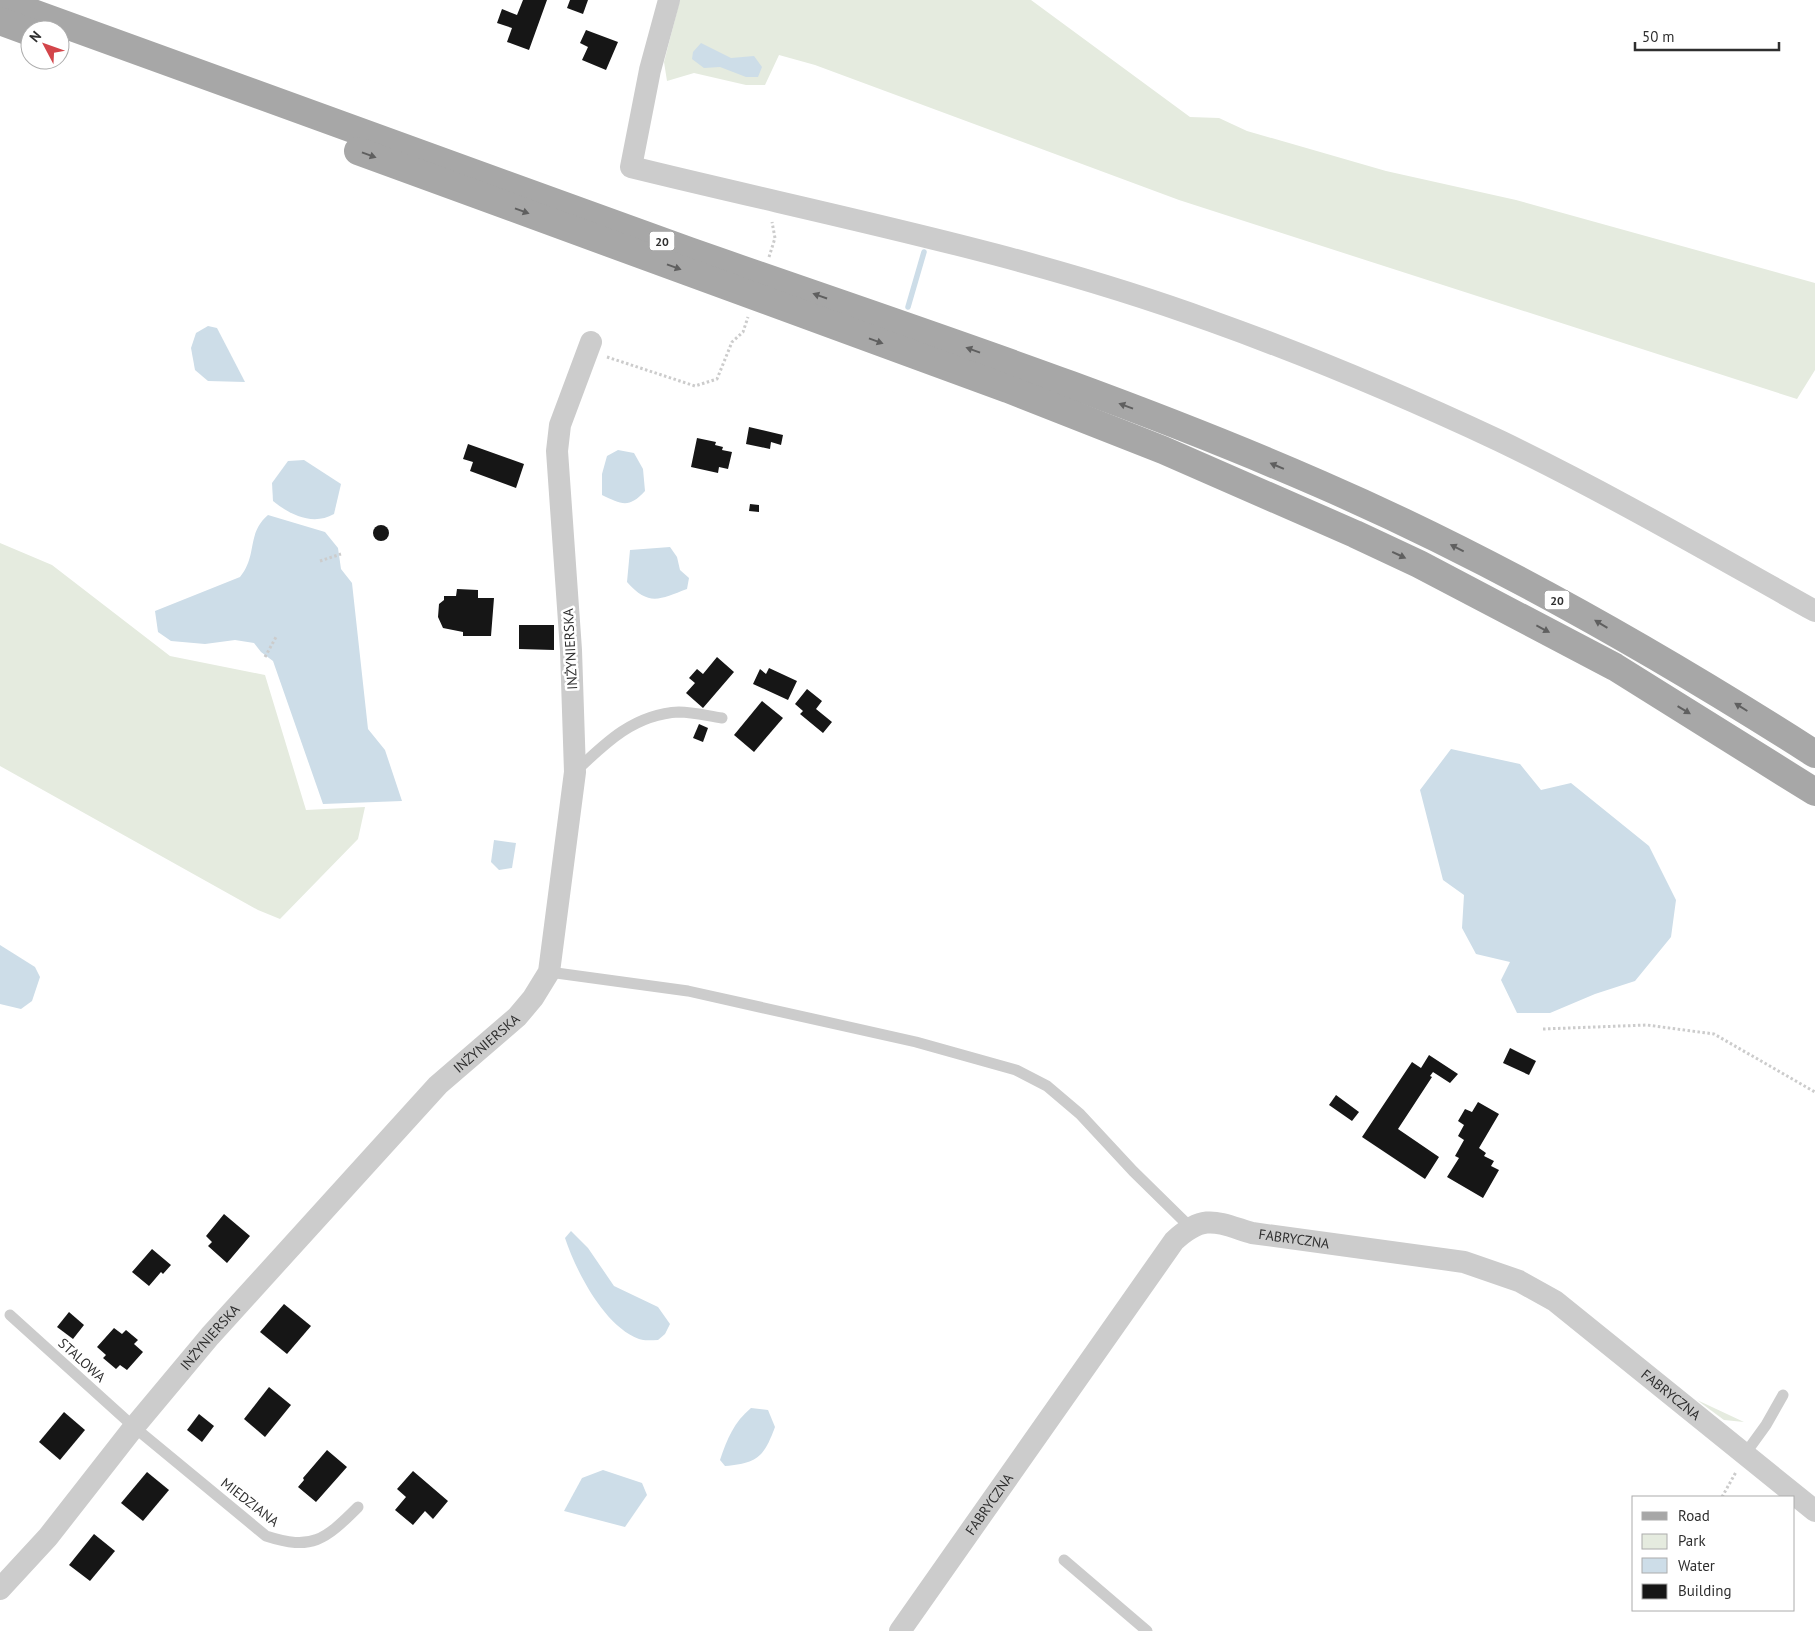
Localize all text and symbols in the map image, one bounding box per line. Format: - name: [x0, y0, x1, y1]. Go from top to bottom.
- north arrow: [20, 20, 70, 70]
- scale bar: [1635, 20, 1779, 52]
- text: N: [25, 27, 45, 46]
- text: 50 m: [1642, 27, 1675, 46]
- one-way arrow: [362, 151, 377, 159]
- one-way arrow: [514, 208, 529, 215]
- road number: 20: [650, 232, 674, 250]
- one-way arrow: [667, 263, 682, 271]
- one-way arrow: [812, 292, 827, 300]
- one-way arrow: [869, 337, 884, 345]
- one-way arrow: [965, 346, 980, 354]
- one-way arrow: [1118, 402, 1133, 410]
- one-way arrow: [1269, 462, 1284, 470]
- one-way arrow: [1450, 544, 1465, 552]
- one-way arrow: [1392, 551, 1406, 559]
- road number: 20: [1544, 590, 1570, 610]
- street label: INŻYNIERSKA: [559, 607, 581, 690]
- one-way arrow: [1594, 620, 1608, 629]
- one-way arrow: [1536, 625, 1550, 634]
- one-way arrow: [1734, 702, 1747, 712]
- one-way arrow: [1678, 705, 1691, 714]
- street label: INŻYNIERSKA: [450, 1009, 524, 1077]
- street label: FABRYCZNA: [1257, 1225, 1331, 1253]
- street label: INŻYNIERSKA: [176, 1300, 244, 1374]
- street label: STALOWA: [55, 1334, 110, 1386]
- street label: FABRYCZNA: [1638, 1365, 1705, 1425]
- street label: FABRYCZNA: [961, 1469, 1017, 1539]
- street label: MIEDZIANA: [217, 1474, 283, 1531]
- legend: [1632, 1496, 1795, 1611]
- text: Road: [1678, 1506, 1710, 1525]
- text: Park: [1678, 1531, 1706, 1550]
- text: Water: [1678, 1556, 1715, 1575]
- text: Building: [1678, 1581, 1732, 1600]

